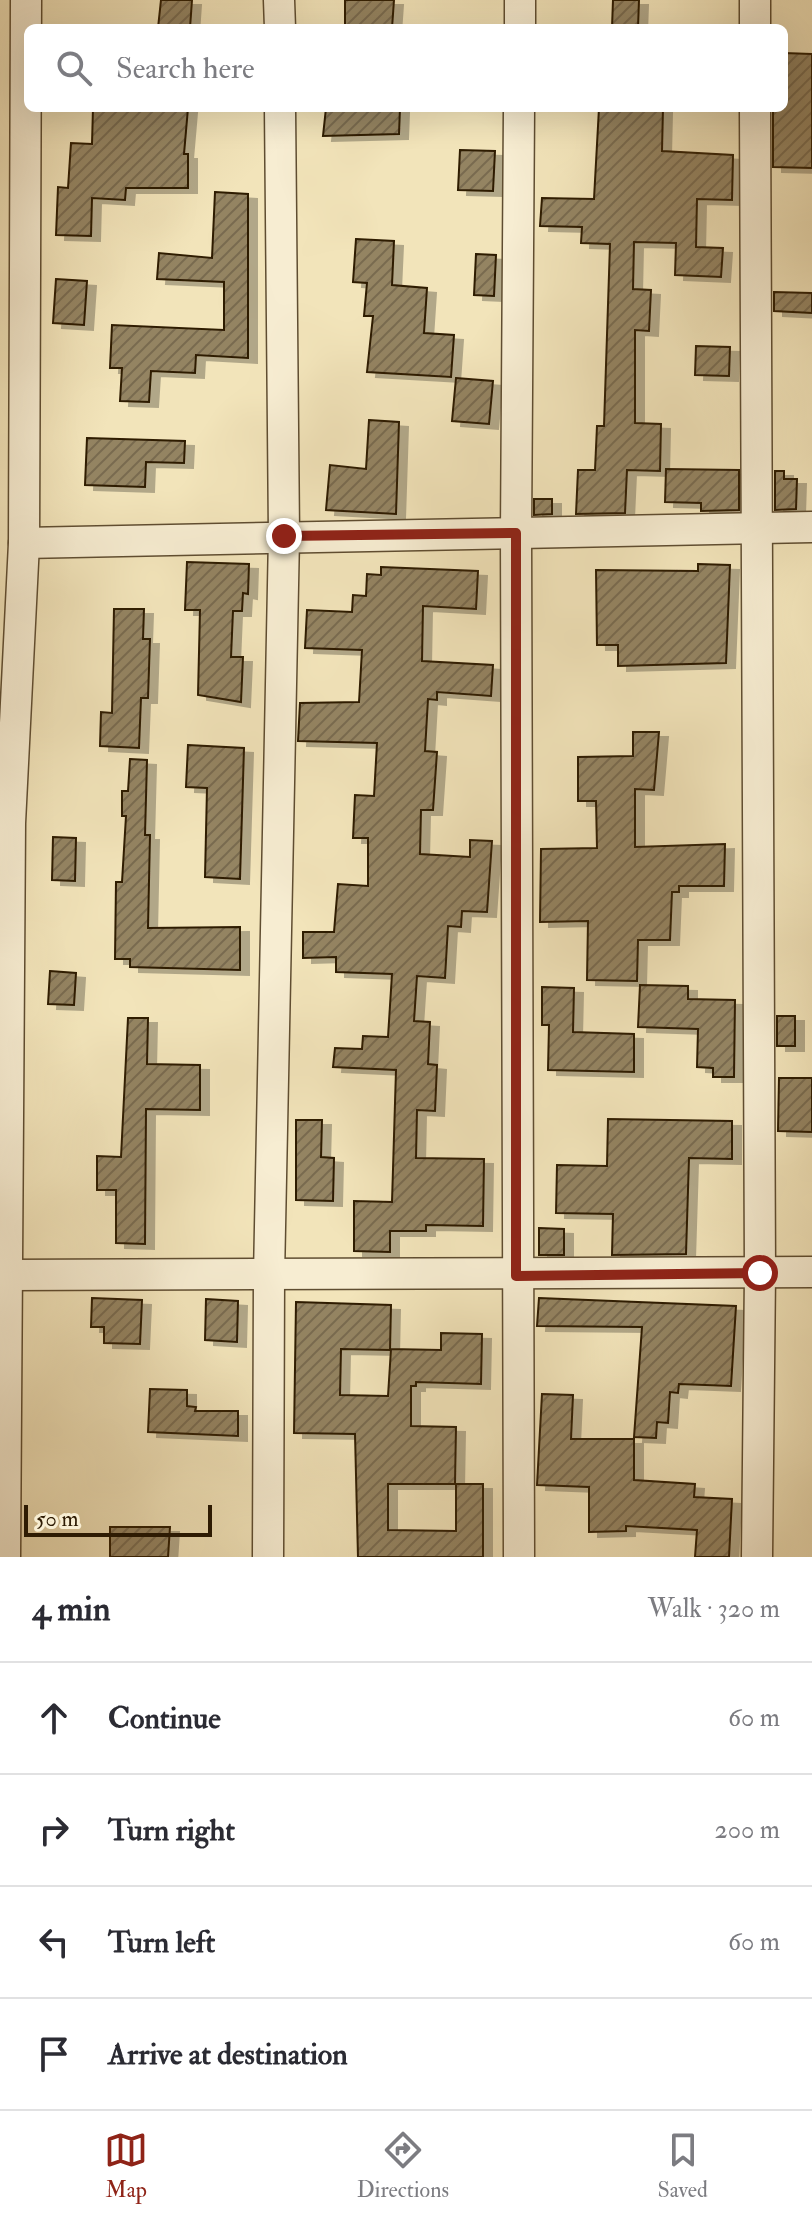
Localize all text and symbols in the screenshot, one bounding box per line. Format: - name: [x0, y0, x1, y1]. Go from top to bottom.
- search box: [24, 24, 788, 112]
- icon: search: [52, 46, 96, 90]
- text: Search here: [116, 50, 255, 87]
- route end: [266, 518, 302, 554]
- route start: [742, 1255, 778, 1291]
- scale bar: [24, 1501, 212, 1537]
- text: 50 m: [36, 1505, 78, 1533]
- text: 4 min: [32, 1588, 110, 1631]
- text: Walk · 320 m: [648, 1593, 780, 1625]
- icon: ahead: [32, 1696, 76, 1740]
- text: Continue: [108, 1700, 221, 1737]
- text: 60 m: [728, 1702, 780, 1734]
- icon: right: [32, 1808, 76, 1852]
- text: Turn right: [108, 1812, 235, 1849]
- text: 200 m: [715, 1814, 780, 1846]
- icon: left: [32, 1920, 76, 1964]
- text: Turn left: [108, 1924, 215, 1961]
- text: 60 m: [728, 1926, 780, 1958]
- icon: arrive: [32, 2032, 76, 2076]
- text: Arrive at destination: [108, 2036, 348, 2073]
- tab: Map: [104, 2128, 148, 2204]
- tab: Directions: [357, 2128, 449, 2204]
- tab: Saved: [658, 2128, 708, 2204]

